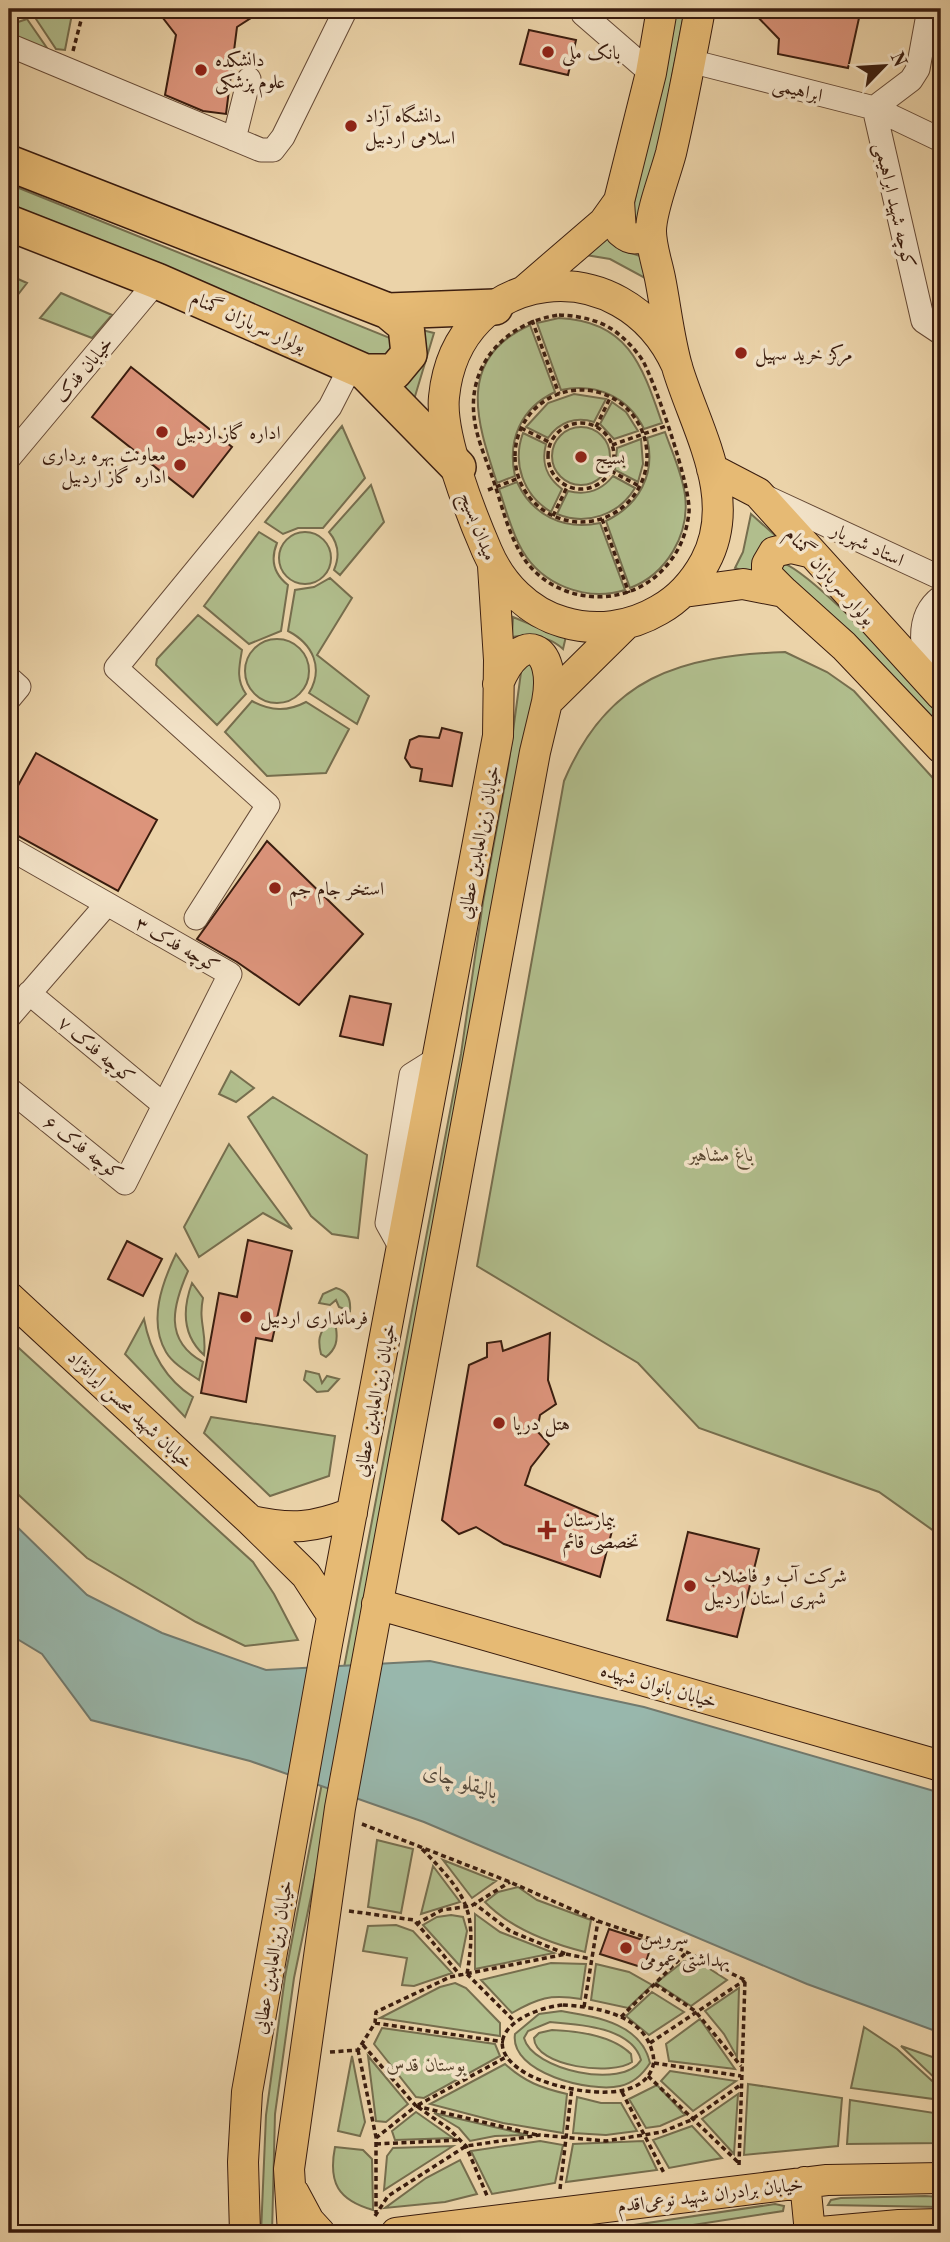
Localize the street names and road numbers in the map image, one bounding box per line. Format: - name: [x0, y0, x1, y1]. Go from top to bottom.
- street label: ابراهیمی: [770, 76, 824, 109]
- street label: کوچه شهید ابراهیمی: [868, 141, 918, 270]
- street label: بولوار سربازان گمنام: [186, 286, 310, 362]
- street label: خیابان فدک: [51, 333, 118, 407]
- street label: میدان بسیج: [449, 490, 498, 566]
- street label: استاد شهریار: [826, 520, 906, 572]
- street label: بولوار سربازان گمنام: [777, 523, 880, 633]
- street label: خیابان زین‌العابدین عطایی: [456, 764, 507, 921]
- street label: کوچه فدک ۳: [131, 914, 222, 979]
- street label: کوچه فدک ۷: [52, 1013, 138, 1090]
- street label: کوچه فدک ۶: [38, 1113, 126, 1186]
- street label: خیابان زین‌العابدین عطایی: [352, 1322, 403, 1479]
- street label: خیابان شهید محسن ایراننژاد: [62, 1348, 195, 1475]
- street label: خیابان بانوان شهیده: [598, 1662, 719, 1714]
- street label: خیابان زین‌العابدین عطایی: [252, 1879, 299, 2036]
- street label: خیابان برادران شهید نوعی‌اقدم: [616, 2176, 805, 2222]

